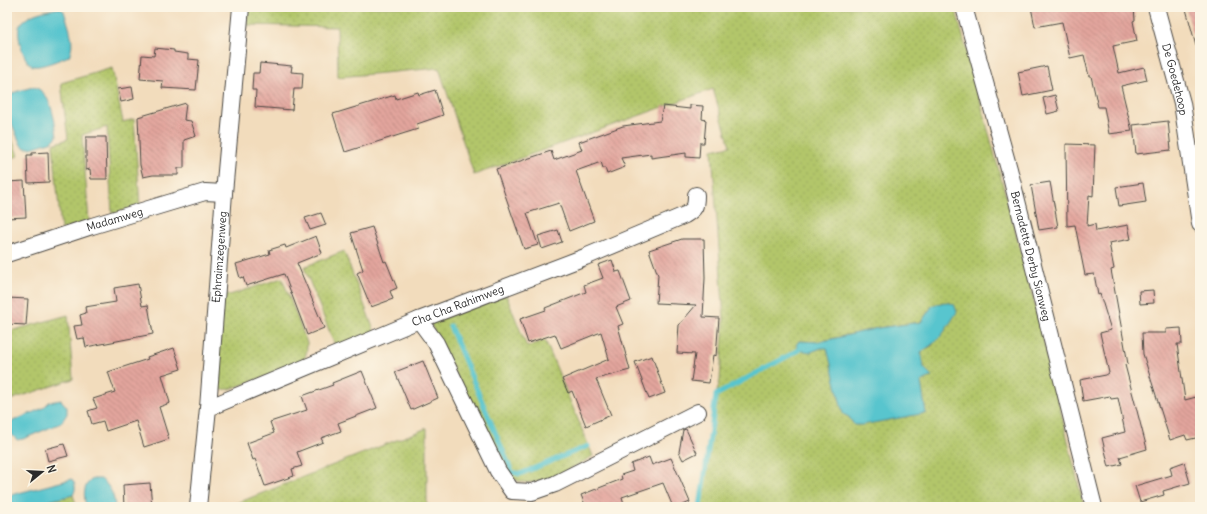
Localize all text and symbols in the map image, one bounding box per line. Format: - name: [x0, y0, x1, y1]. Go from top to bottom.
- street label: De Goedehoop: [1159, 42, 1191, 116]
- street label: Bernadette Derby Sionweg: [1008, 190, 1054, 323]
- street label: Madamweg: [85, 204, 144, 234]
- street label: Ephraimzegenweg: [209, 211, 230, 303]
- street label: Cha Cha Rahimweg: [410, 281, 506, 329]
- north arrow: [22, 452, 62, 492]
- text: N: [44, 463, 59, 475]

